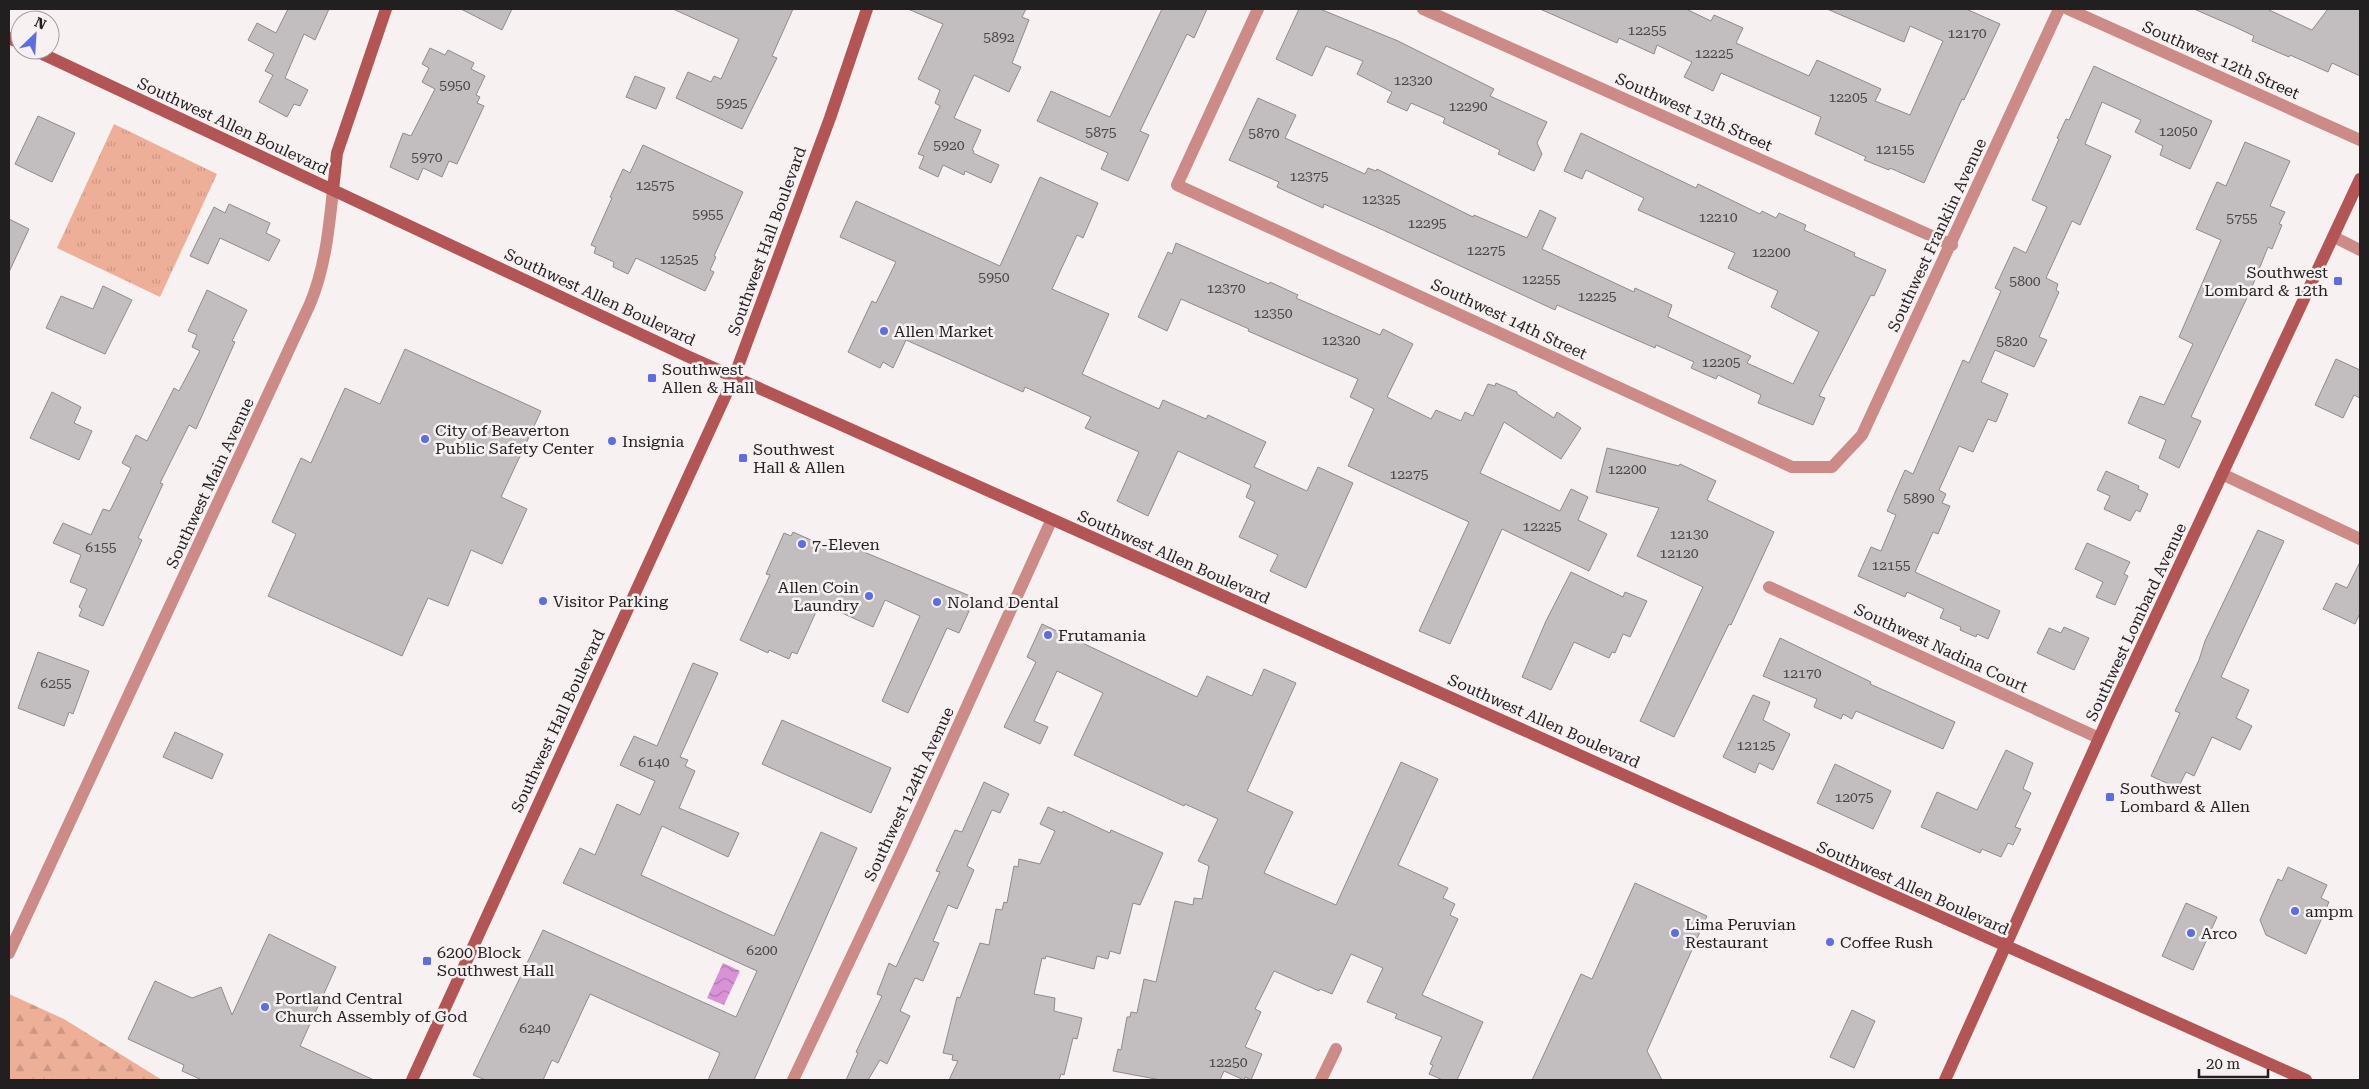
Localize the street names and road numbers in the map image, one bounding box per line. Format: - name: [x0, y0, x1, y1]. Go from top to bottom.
- street label: Southwest 12th Street: [2140, 17, 2302, 103]
- street label: Southwest 13th Street: [1613, 69, 1775, 155]
- street label: Southwest Allen Boulevard: [135, 73, 331, 179]
- street label: Southwest Franklin Avenue: [1884, 135, 1990, 335]
- street label: Southwest Hall Boulevard: [724, 144, 810, 338]
- street label: Southwest Allen Boulevard: [502, 244, 698, 350]
- street label: Southwest 14th Street: [1428, 275, 1590, 363]
- street label: Southwest Main Avenue: [162, 394, 258, 571]
- street label: Southwest Allen Boulevard: [1075, 506, 1273, 608]
- street label: Southwest Lombard Avenue: [2082, 520, 2190, 724]
- street label: Southwest Nadina Court: [1851, 599, 2031, 697]
- street label: Southwest Hall Boulevard: [507, 626, 609, 816]
- street label: Southwest Allen Boulevard: [1445, 670, 1643, 772]
- street label: Southwest 124th Avenue: [860, 704, 958, 884]
- street label: Southwest Allen Boulevard: [1814, 837, 2012, 939]

